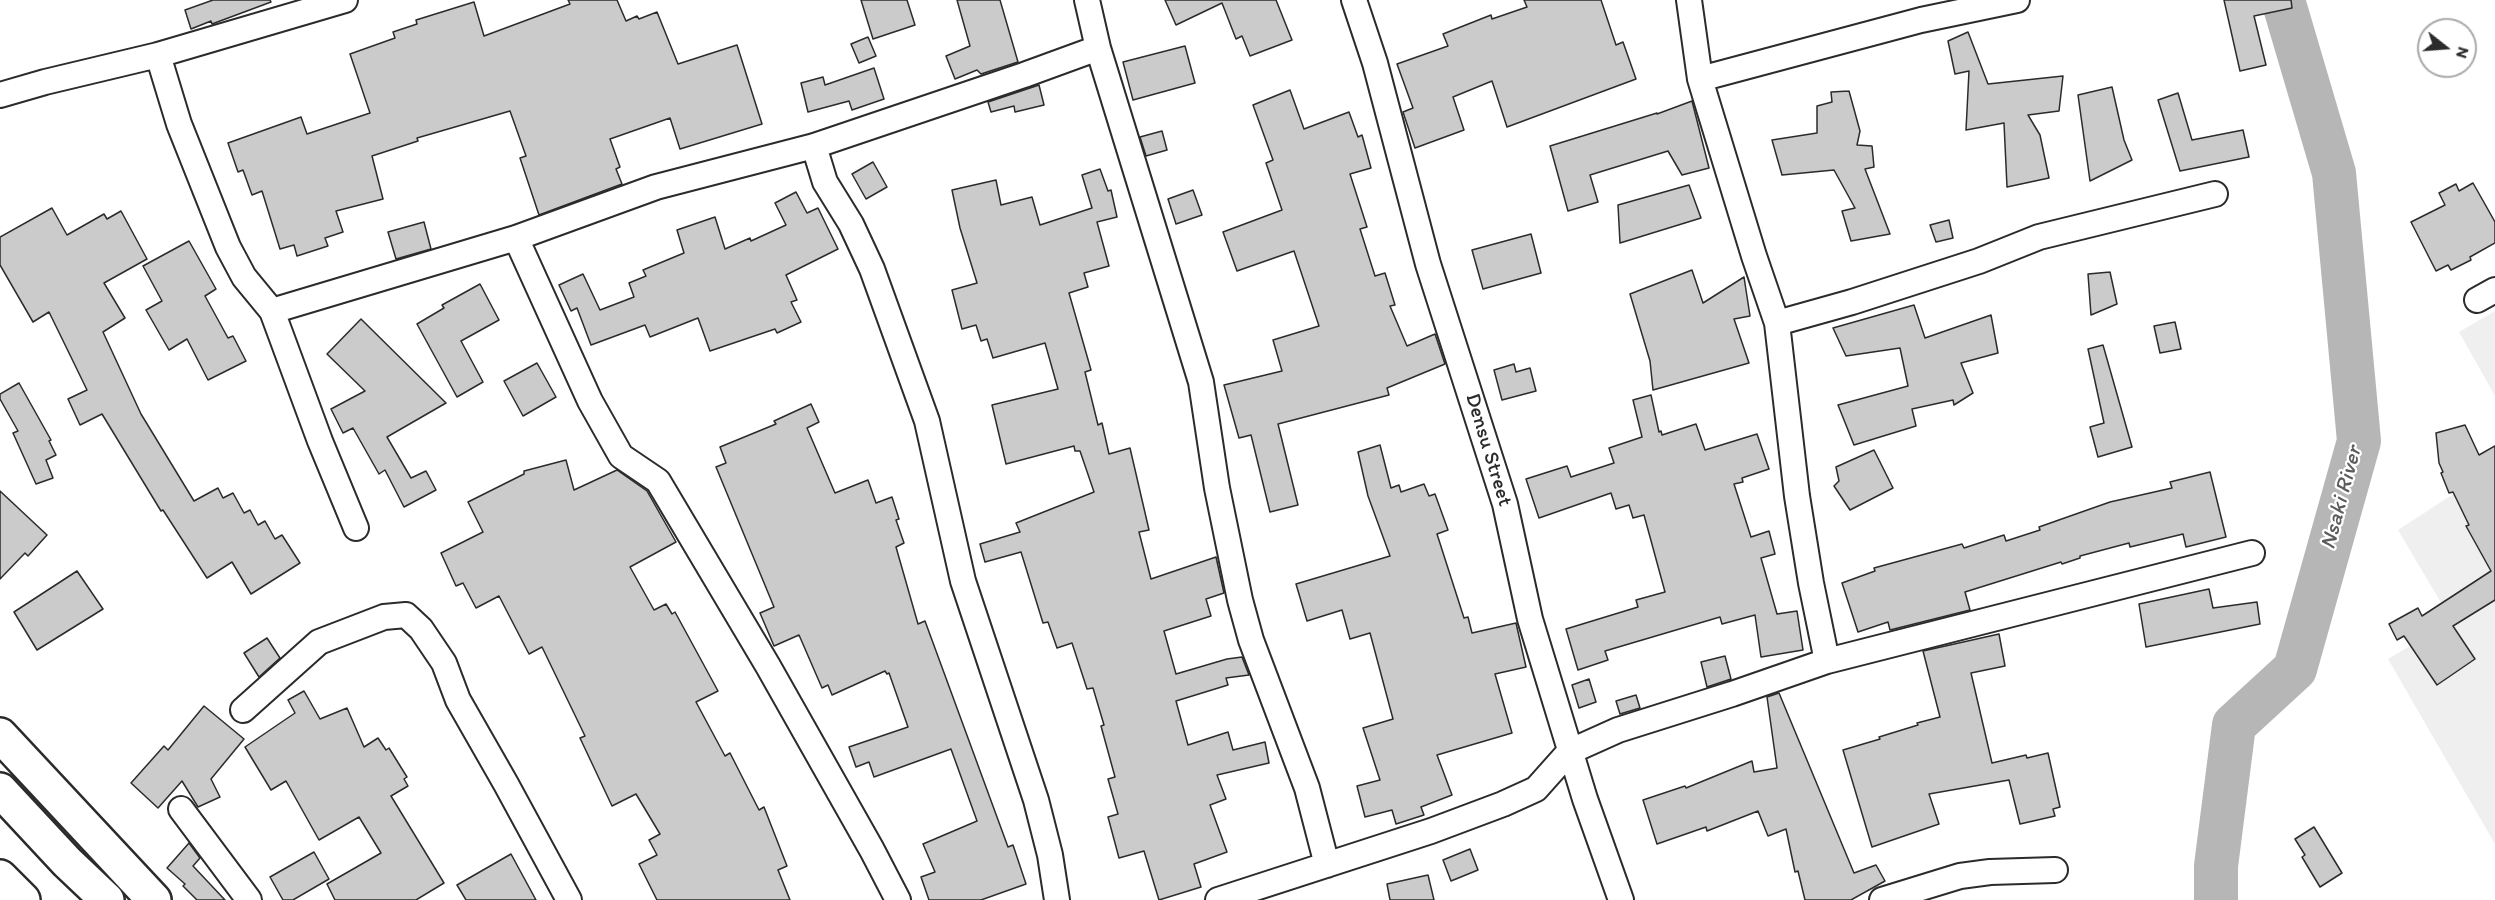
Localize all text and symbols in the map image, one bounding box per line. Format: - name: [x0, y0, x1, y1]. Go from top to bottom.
- north arrow: [2417, 18, 2477, 78]
- text: N: [2452, 45, 2473, 61]
- street label: Densu Street: [1459, 390, 1517, 510]
- water label: Nsaki River: [2316, 444, 2368, 552]

